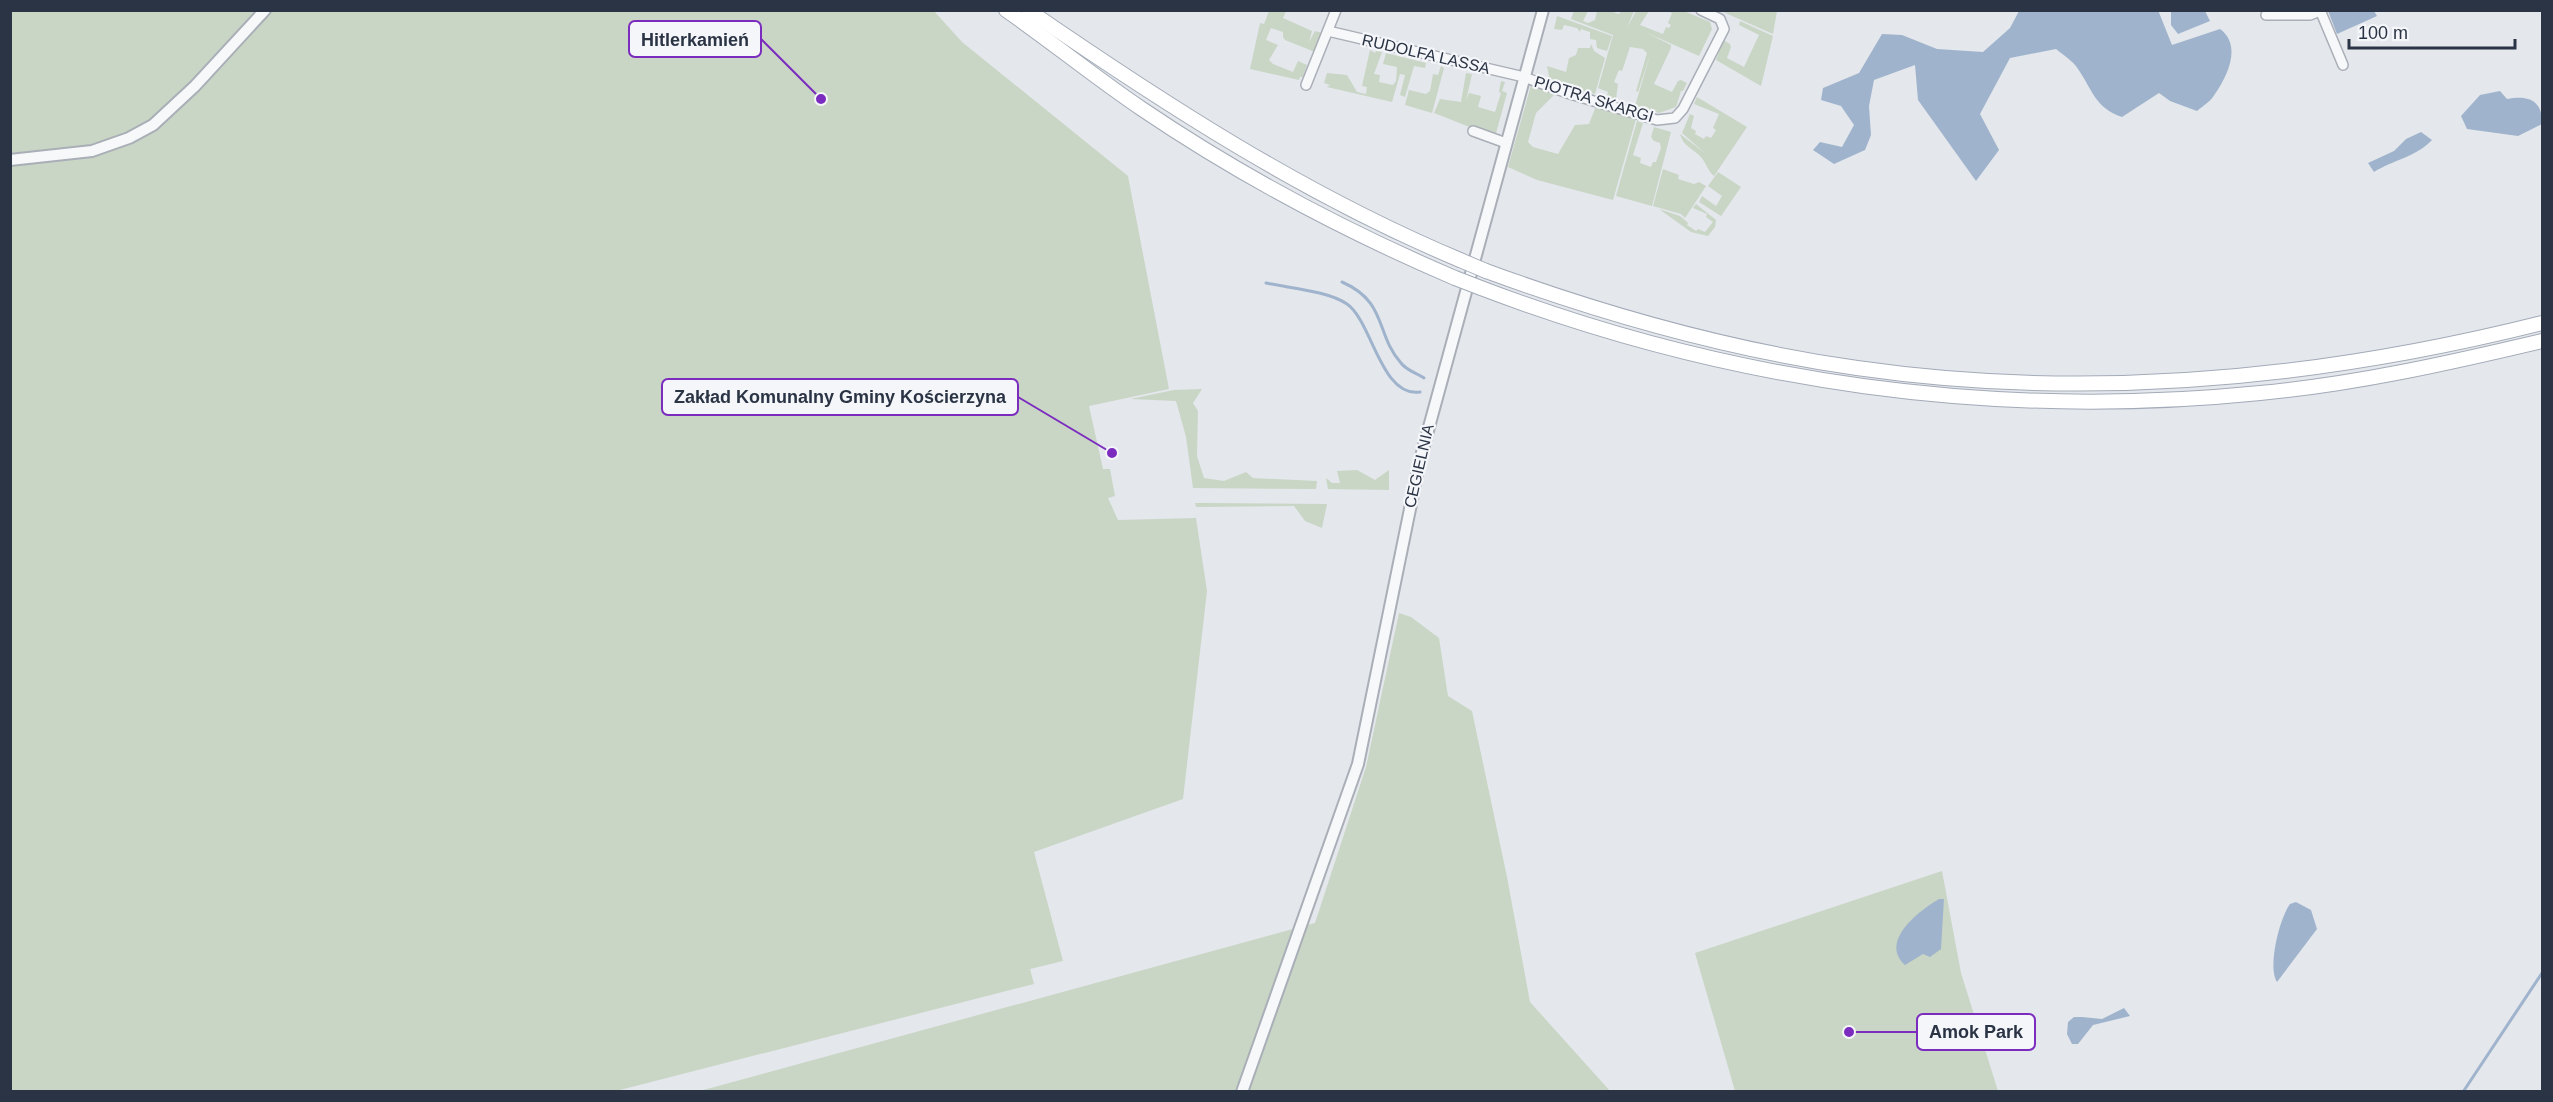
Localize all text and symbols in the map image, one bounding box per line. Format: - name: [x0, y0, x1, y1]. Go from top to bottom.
- scale bar: [2349, 12, 2516, 50]
- callout: Hitlerkamień: [629, 21, 761, 57]
- text: 100 m: [2358, 23, 2408, 43]
- text: Hitlerkamień: [641, 30, 749, 50]
- street label: RUDOLFA LASSA: [1360, 31, 1492, 77]
- street label: PIOTRA SKARGI: [1532, 73, 1656, 125]
- callout: Zakład Komunalny Gminy Kościerzyna: [662, 379, 1018, 415]
- text: Zakład Komunalny Gminy Kościerzyna: [674, 387, 1007, 407]
- street label: CEGIELNIA: [1401, 422, 1437, 509]
- callout: Amok Park: [1917, 1014, 2035, 1050]
- text: Amok Park: [1929, 1022, 2024, 1042]

